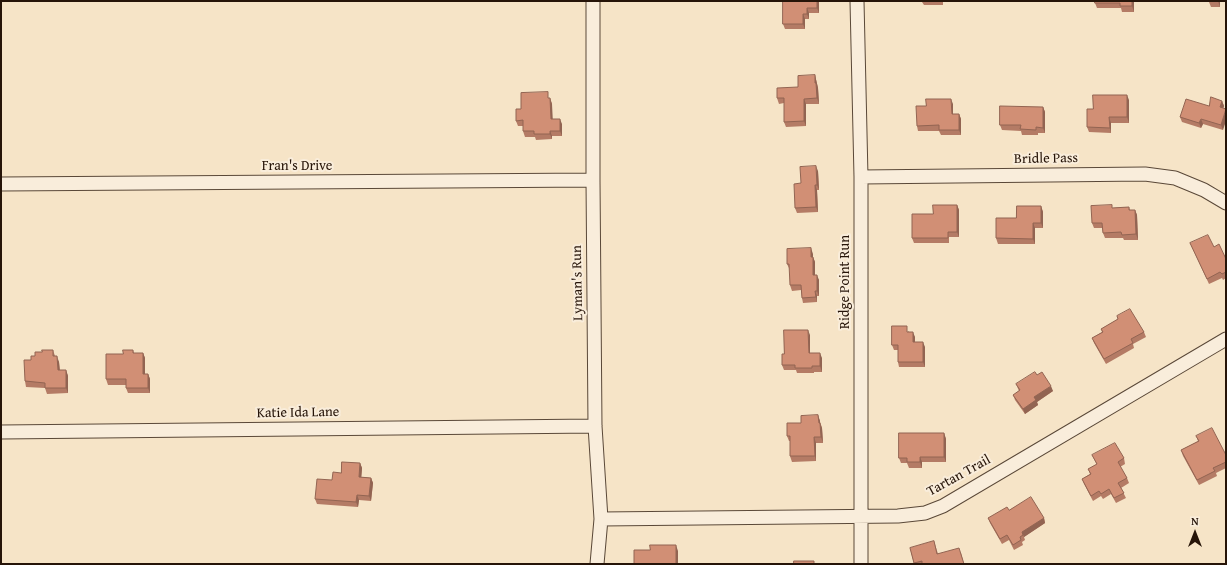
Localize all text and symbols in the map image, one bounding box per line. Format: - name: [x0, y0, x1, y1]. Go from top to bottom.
- street label: Bridle Pass: [1014, 150, 1078, 168]
- street label: Fran's Drive: [262, 158, 332, 174]
- street label: Ridge Point Run: [837, 235, 853, 329]
- street label: Lyman's Run: [569, 245, 587, 321]
- street label: Katie Ida Lane: [256, 404, 340, 422]
- street label: Tartan Trail: [924, 452, 994, 500]
- north arrow: [1175, 513, 1215, 553]
- text: N: [1191, 513, 1199, 529]

